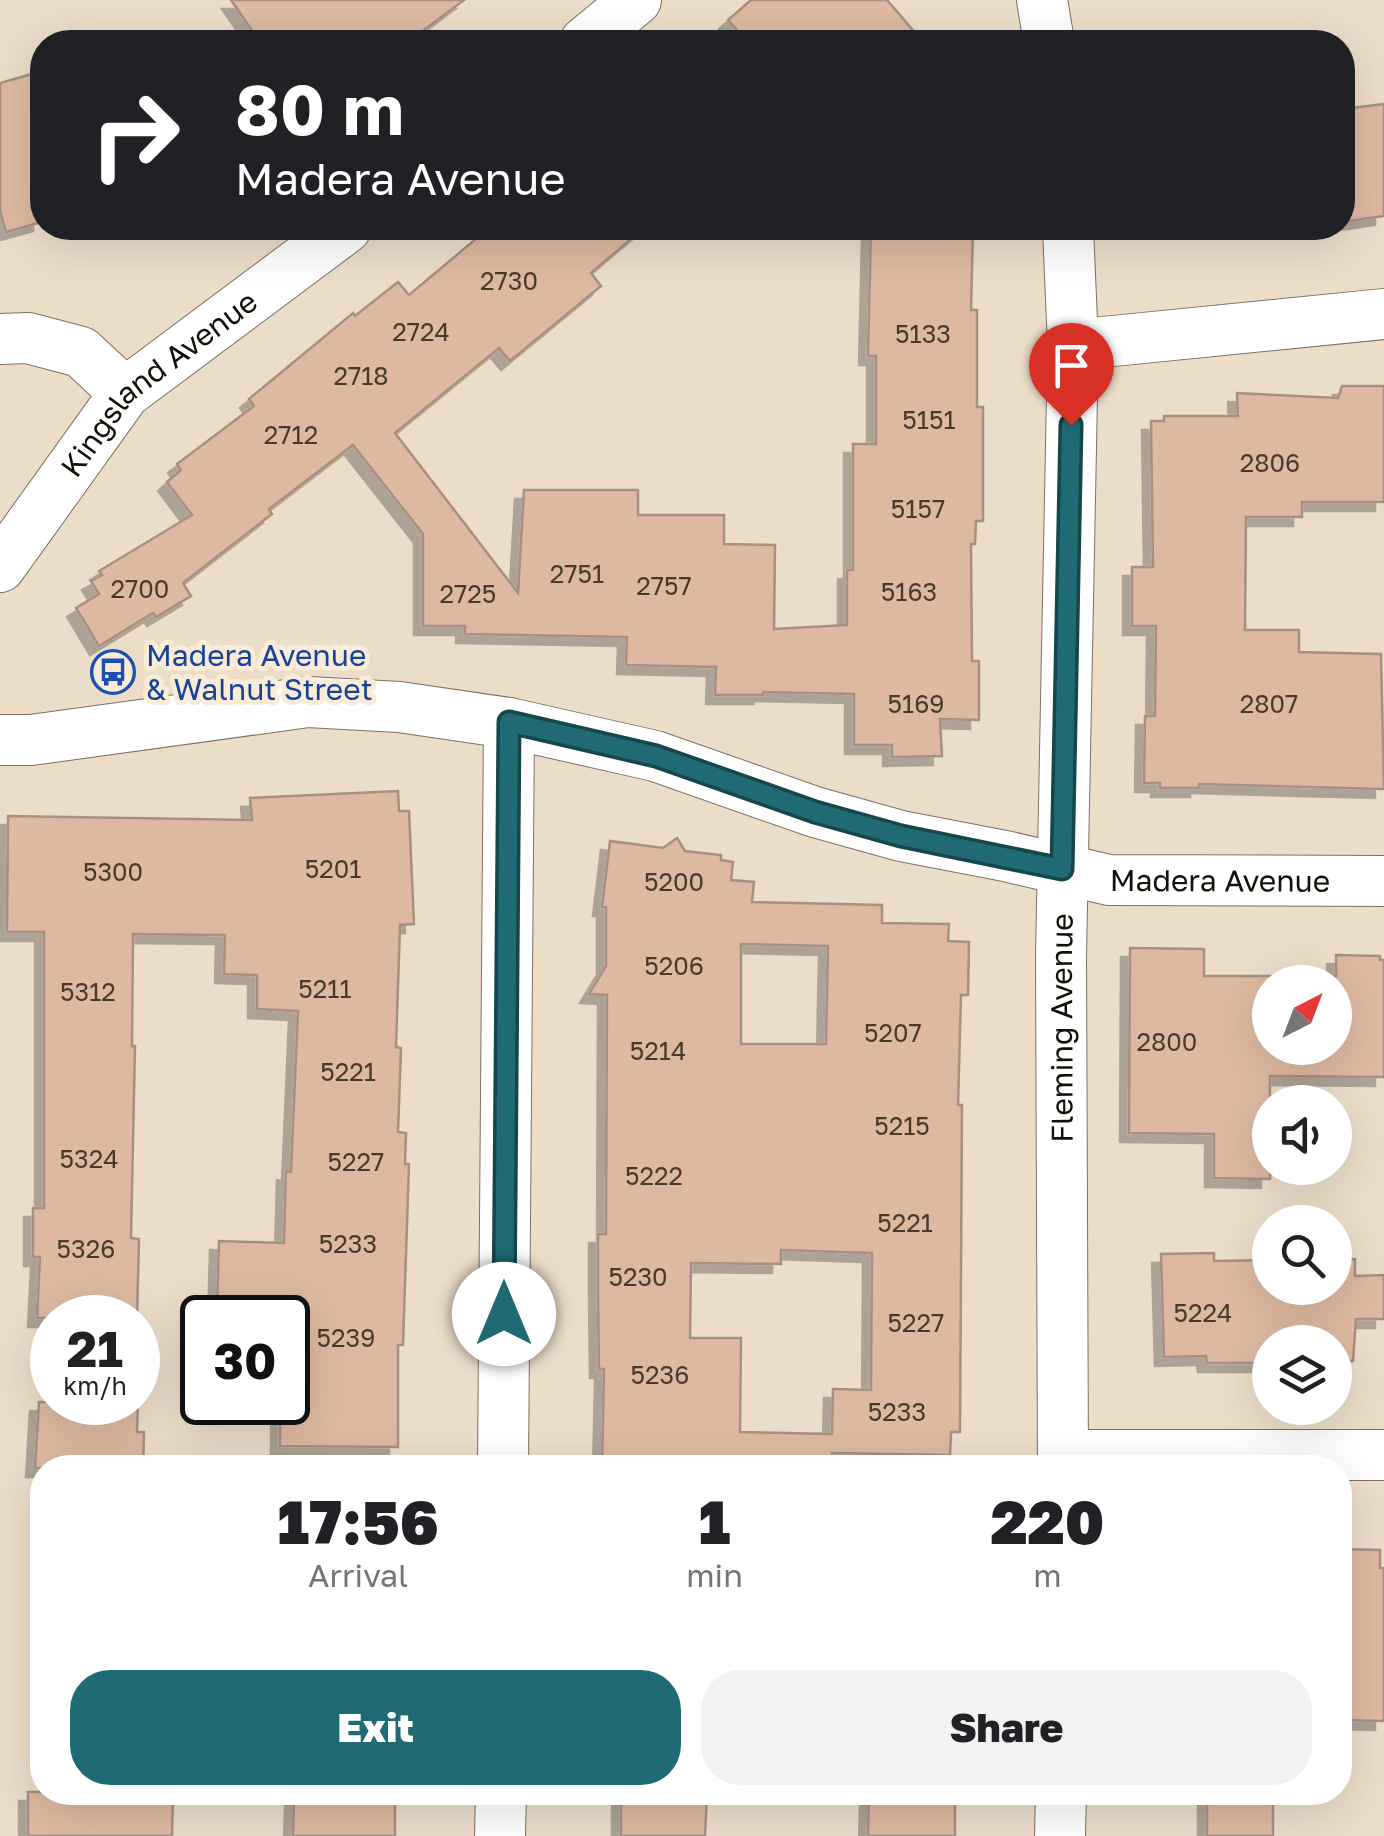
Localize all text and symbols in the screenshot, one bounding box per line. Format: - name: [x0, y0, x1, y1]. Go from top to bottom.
- text: 80 m: [235, 66, 404, 150]
- icon: right: [70, 70, 200, 200]
- text: Madera Avenue: [235, 151, 566, 205]
- house number: 2730: [480, 265, 538, 296]
- street label: Kingsland Avenue: [53, 283, 264, 483]
- house number: 2724: [392, 316, 450, 347]
- house number: 5133: [895, 318, 951, 349]
- pin: [1029, 323, 1114, 426]
- icon: arrive: [1044, 338, 1099, 393]
- house number: 2718: [333, 360, 389, 391]
- house number: 5151: [902, 404, 956, 435]
- house number: 2712: [264, 419, 318, 450]
- house number: 2806: [1240, 447, 1300, 478]
- house number: 5157: [891, 493, 945, 524]
- house number: 2751: [550, 558, 604, 589]
- house number: 2757: [636, 570, 692, 601]
- house number: 2700: [111, 573, 169, 604]
- house number: 5163: [881, 576, 937, 607]
- house number: 2725: [440, 578, 496, 609]
- place label: Madera Avenue & Walnut Street: [146, 637, 373, 707]
- bus stop icon: Madera Avenue & Walnut Street: [90, 649, 136, 695]
- house number: 5169: [888, 688, 944, 719]
- house number: 2807: [1240, 688, 1298, 719]
- house number: 5201: [305, 853, 361, 884]
- house number: 5300: [83, 856, 143, 887]
- street label: Madera Avenue: [1110, 862, 1330, 899]
- house number: 5200: [644, 866, 704, 897]
- street label: Fleming Avenue: [1043, 913, 1080, 1143]
- house number: 5206: [644, 950, 704, 981]
- north arrow: [1252, 965, 1352, 1065]
- map controls: [1252, 965, 1352, 1425]
- house number: 5211: [298, 973, 352, 1004]
- house number: 5312: [60, 976, 116, 1007]
- house number: 5207: [864, 1017, 922, 1048]
- house number: 2800: [1137, 1026, 1197, 1057]
- house number: 5214: [630, 1035, 686, 1066]
- house number: 5221: [320, 1056, 376, 1087]
- button: sound: [1252, 1085, 1352, 1185]
- house number: 5215: [874, 1110, 930, 1141]
- house number: 5324: [60, 1143, 118, 1174]
- house number: 5227: [328, 1146, 384, 1177]
- house number: 5222: [625, 1160, 683, 1191]
- button: search: [1252, 1205, 1352, 1305]
- house number: 5221: [877, 1207, 933, 1238]
- house number: 5233: [319, 1228, 377, 1259]
- house number: 5326: [57, 1233, 115, 1264]
- house number: 5230: [608, 1261, 668, 1292]
- position arrow: [452, 1262, 556, 1366]
- speed limit sign: 30: [180, 1295, 310, 1425]
- house number: 5224: [1174, 1297, 1232, 1328]
- house number: 5227: [888, 1307, 944, 1338]
- text: 21: [67, 1318, 123, 1378]
- house number: 5239: [317, 1322, 375, 1353]
- button: layers: [1252, 1325, 1352, 1425]
- house number: 5236: [631, 1359, 689, 1390]
- text: km/h: [63, 1370, 127, 1401]
- house number: 5233: [868, 1396, 926, 1427]
- text: 17:56: [278, 1485, 439, 1557]
- text: 1: [699, 1485, 730, 1557]
- text: 220: [990, 1485, 1104, 1557]
- text: Arrival: [308, 1556, 408, 1594]
- text: min: [686, 1556, 743, 1594]
- text: m: [1033, 1556, 1062, 1594]
- button: Exit: [70, 1670, 681, 1785]
- button: Share: [701, 1670, 1312, 1785]

